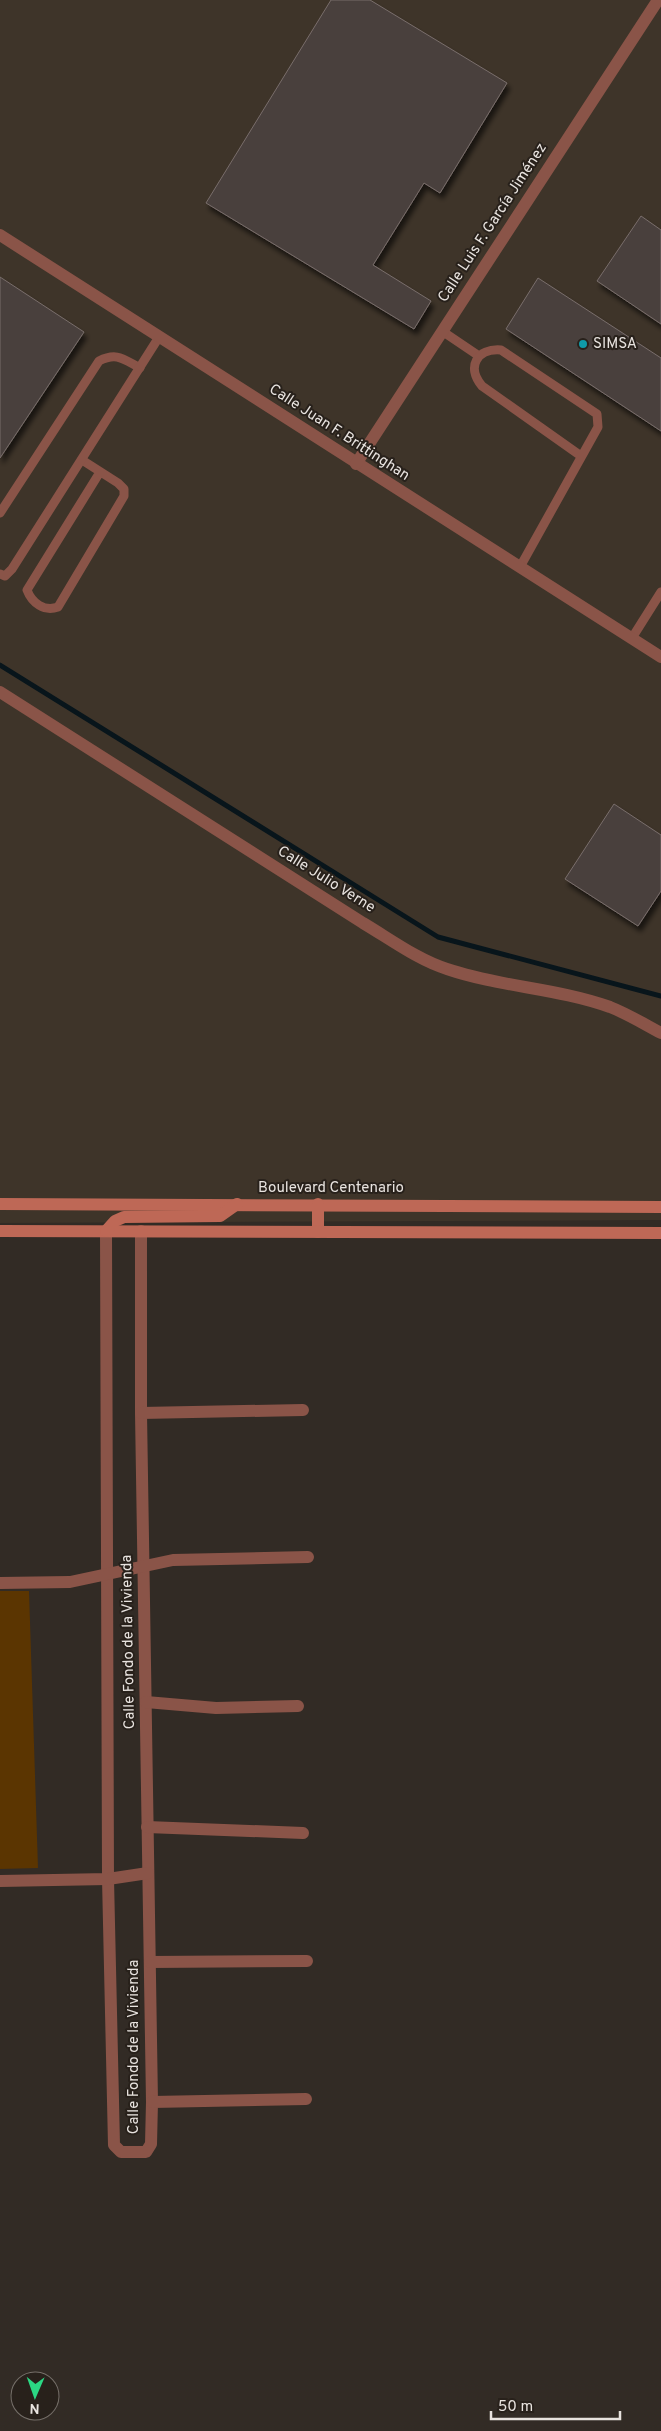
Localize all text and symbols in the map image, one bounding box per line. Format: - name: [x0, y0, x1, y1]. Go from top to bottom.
- street label: Calle Luis F. García Jiménez: [434, 140, 552, 306]
- place label: SIMSA: [593, 335, 637, 354]
- marker: SIMSA: [577, 338, 589, 350]
- street label: Calle Juan F. Brittinghan: [265, 380, 413, 486]
- street label: Calle Julio Verne: [274, 842, 378, 918]
- street label: Boulevard Centenario: [258, 1179, 404, 1198]
- street label: Calle Fondo de la Vivienda: [118, 1555, 140, 1729]
- street label: Calle Fondo de la Vivienda: [125, 1960, 144, 2134]
- north arrow: [10, 2371, 60, 2421]
- scale bar: [491, 2388, 620, 2420]
- text: 50 m: [498, 2398, 533, 2417]
- text: N: [29, 2399, 40, 2416]

